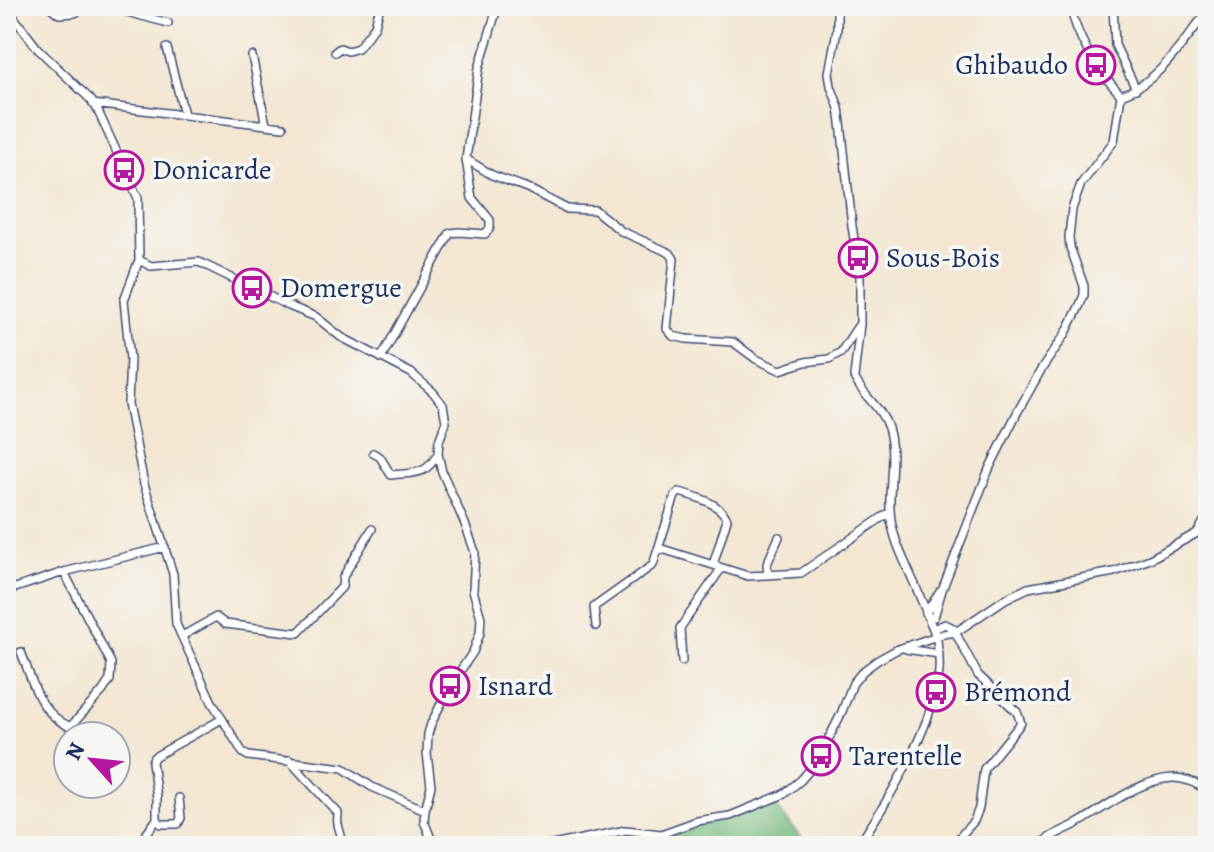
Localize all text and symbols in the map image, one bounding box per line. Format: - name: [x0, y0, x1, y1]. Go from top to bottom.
- bus stop icon: Ghibaudo: [1075, 44, 1117, 86]
- place label: Ghibaudo: [955, 46, 1068, 84]
- bus stop icon: Donicarde: [103, 149, 145, 191]
- place label: Donicarde: [152, 151, 272, 189]
- bus stop icon: Sous-Bois: [837, 237, 879, 279]
- place label: Sous-Bois: [886, 239, 1000, 277]
- bus stop icon: Domergue: [231, 267, 273, 309]
- place label: Domergue: [280, 269, 402, 307]
- bus stop icon: Isnard: [429, 665, 471, 707]
- place label: Isnard: [478, 667, 554, 705]
- bus stop icon: Brémond: [915, 671, 957, 713]
- place label: Brémond: [964, 673, 1072, 711]
- north arrow: [52, 720, 132, 800]
- bus stop icon: Tarentelle: [800, 735, 842, 777]
- text: N: [58, 737, 92, 765]
- place label: Tarentelle: [849, 737, 962, 775]

